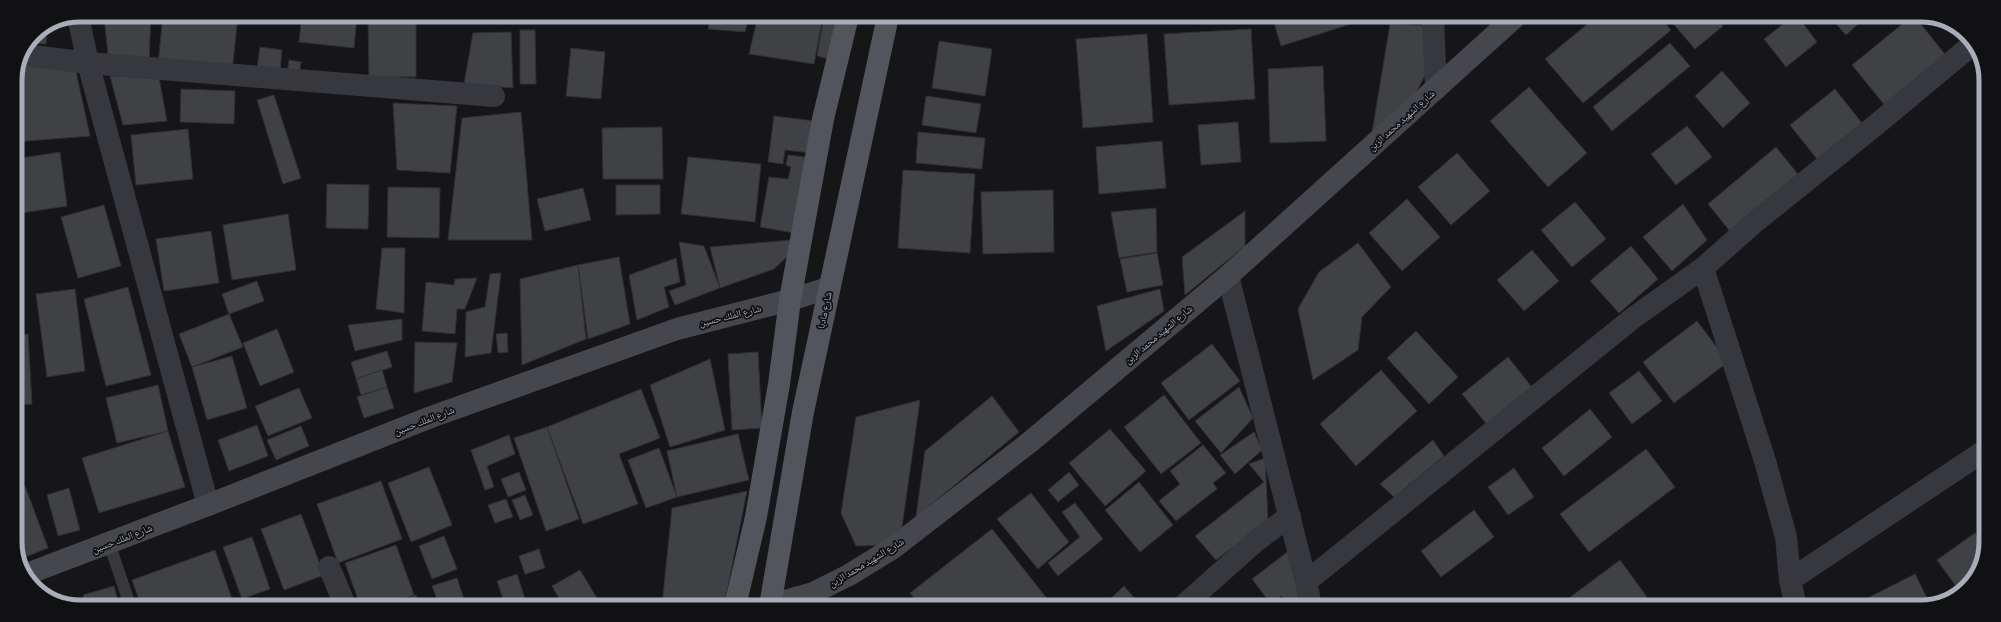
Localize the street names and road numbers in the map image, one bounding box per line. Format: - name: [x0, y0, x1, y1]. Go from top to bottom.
- street label: شارع الشهيد محمد الزبن: [1365, 87, 1438, 154]
- street label: شارع مادبا: [814, 290, 835, 330]
- street label: شارع الملك حسين: [698, 301, 763, 330]
- street label: شارع الشهيد محمد الزبن: [1121, 302, 1195, 367]
- street label: شارع الملك حسين: [392, 403, 457, 438]
- street label: شارع الملك حسين: [90, 521, 155, 556]
- street label: شارع الشهيد محمد الزبن: [826, 535, 907, 590]

